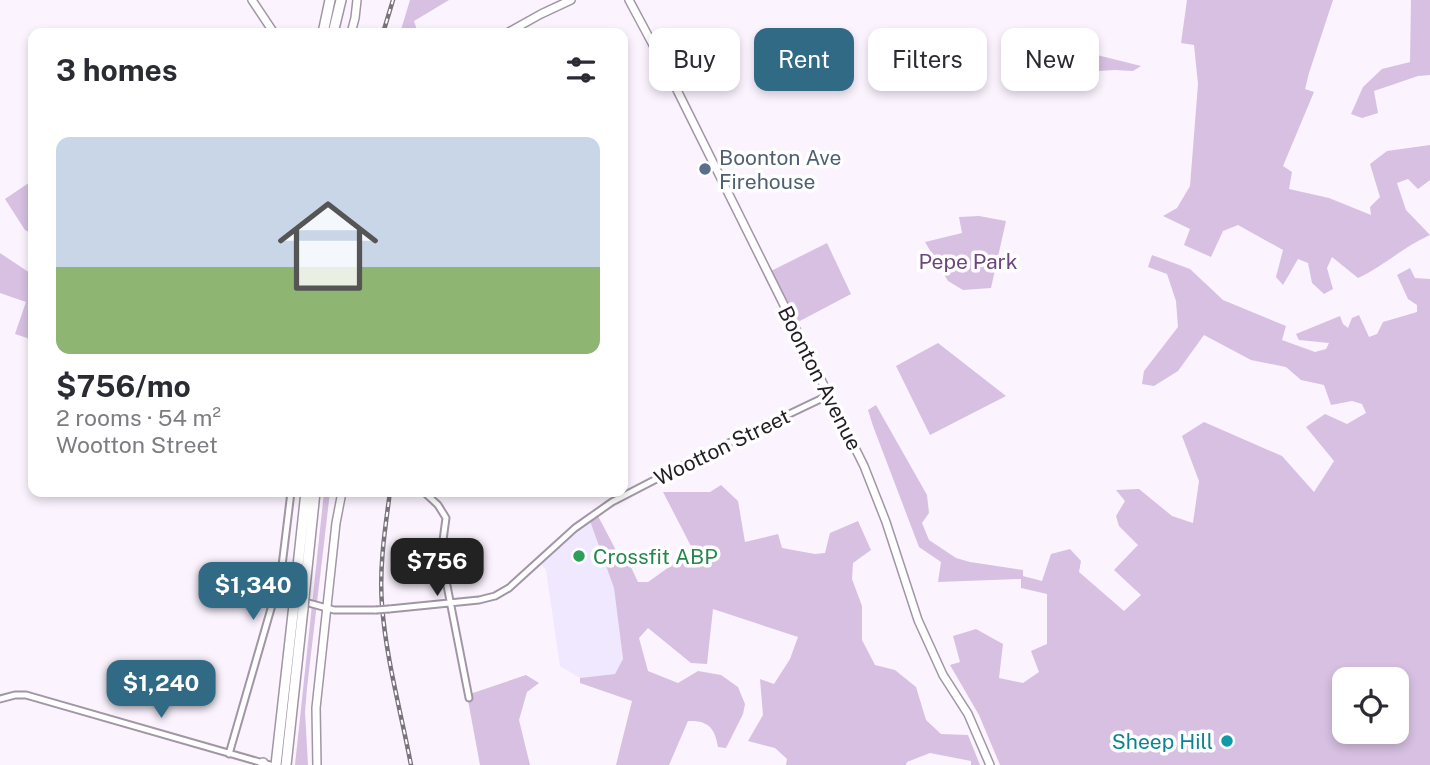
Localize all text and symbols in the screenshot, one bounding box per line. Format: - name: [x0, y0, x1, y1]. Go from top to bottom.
- chip: Buy: [649, 28, 740, 91]
- chip: Rent: [754, 28, 854, 91]
- chip: Filters: [868, 28, 987, 91]
- chip: New: [1001, 28, 1099, 91]
- icon: filters: [562, 51, 600, 89]
- text: 3 homes: [56, 52, 178, 88]
- place label: Boonton Ave Firehouse: [719, 145, 841, 194]
- marker: Boonton Ave Firehouse: [697, 161, 713, 177]
- icon: home: [265, 183, 391, 309]
- park label: Pepe Park: [918, 249, 1018, 274]
- street label: Boonton Avenue: [773, 302, 867, 454]
- text: $756/mo: [56, 368, 191, 404]
- street label: Wootton Street: [650, 403, 794, 491]
- text: 2 rooms · 54 m²: [56, 404, 221, 431]
- text: Wootton Street: [56, 431, 218, 458]
- pin: $756: [396, 538, 478, 598]
- place label: Crossfit ABP: [593, 544, 718, 569]
- text: $756: [407, 547, 467, 574]
- marker: Crossfit ABP: [571, 548, 587, 564]
- pin: $1,340: [196, 562, 310, 622]
- text: $1,340: [215, 571, 292, 598]
- pin: $1,240: [104, 660, 218, 720]
- map controls: [1332, 667, 1409, 744]
- button: locate: [1332, 667, 1409, 744]
- text: $1,240: [123, 669, 199, 696]
- place label: Sheep Hill: [1112, 729, 1213, 754]
- marker: Sheep Hill: [1219, 733, 1235, 749]

